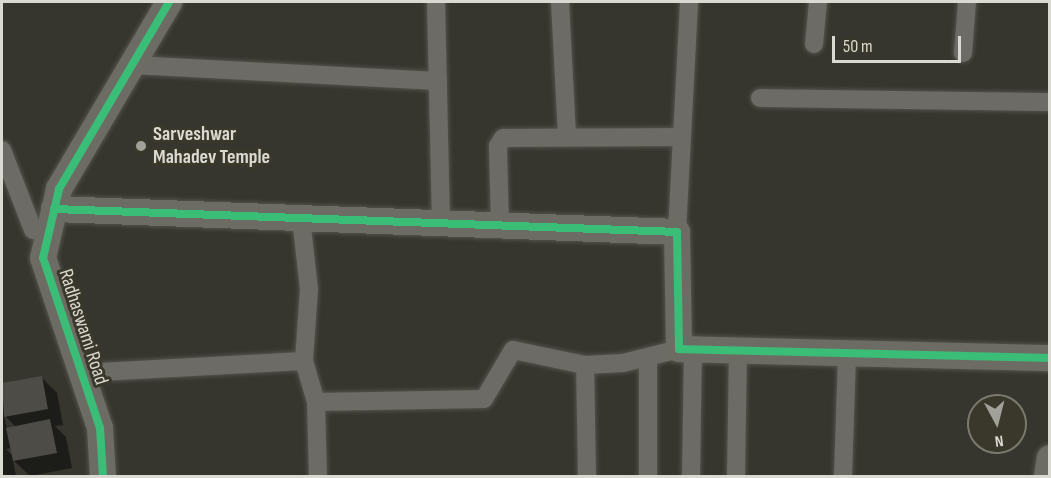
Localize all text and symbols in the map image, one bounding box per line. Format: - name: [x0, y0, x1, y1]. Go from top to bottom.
- scale bar: [835, 24, 964, 62]
- text: 50 m: [843, 36, 873, 57]
- place label: Sarveshwar Mahadev Temple: [153, 122, 270, 169]
- marker: Sarveshwar Mahadev Temple: [134, 139, 148, 153]
- street label: Radhaswami Road: [53, 266, 113, 388]
- north arrow: [967, 394, 1027, 454]
- text: N: [994, 430, 1004, 450]

